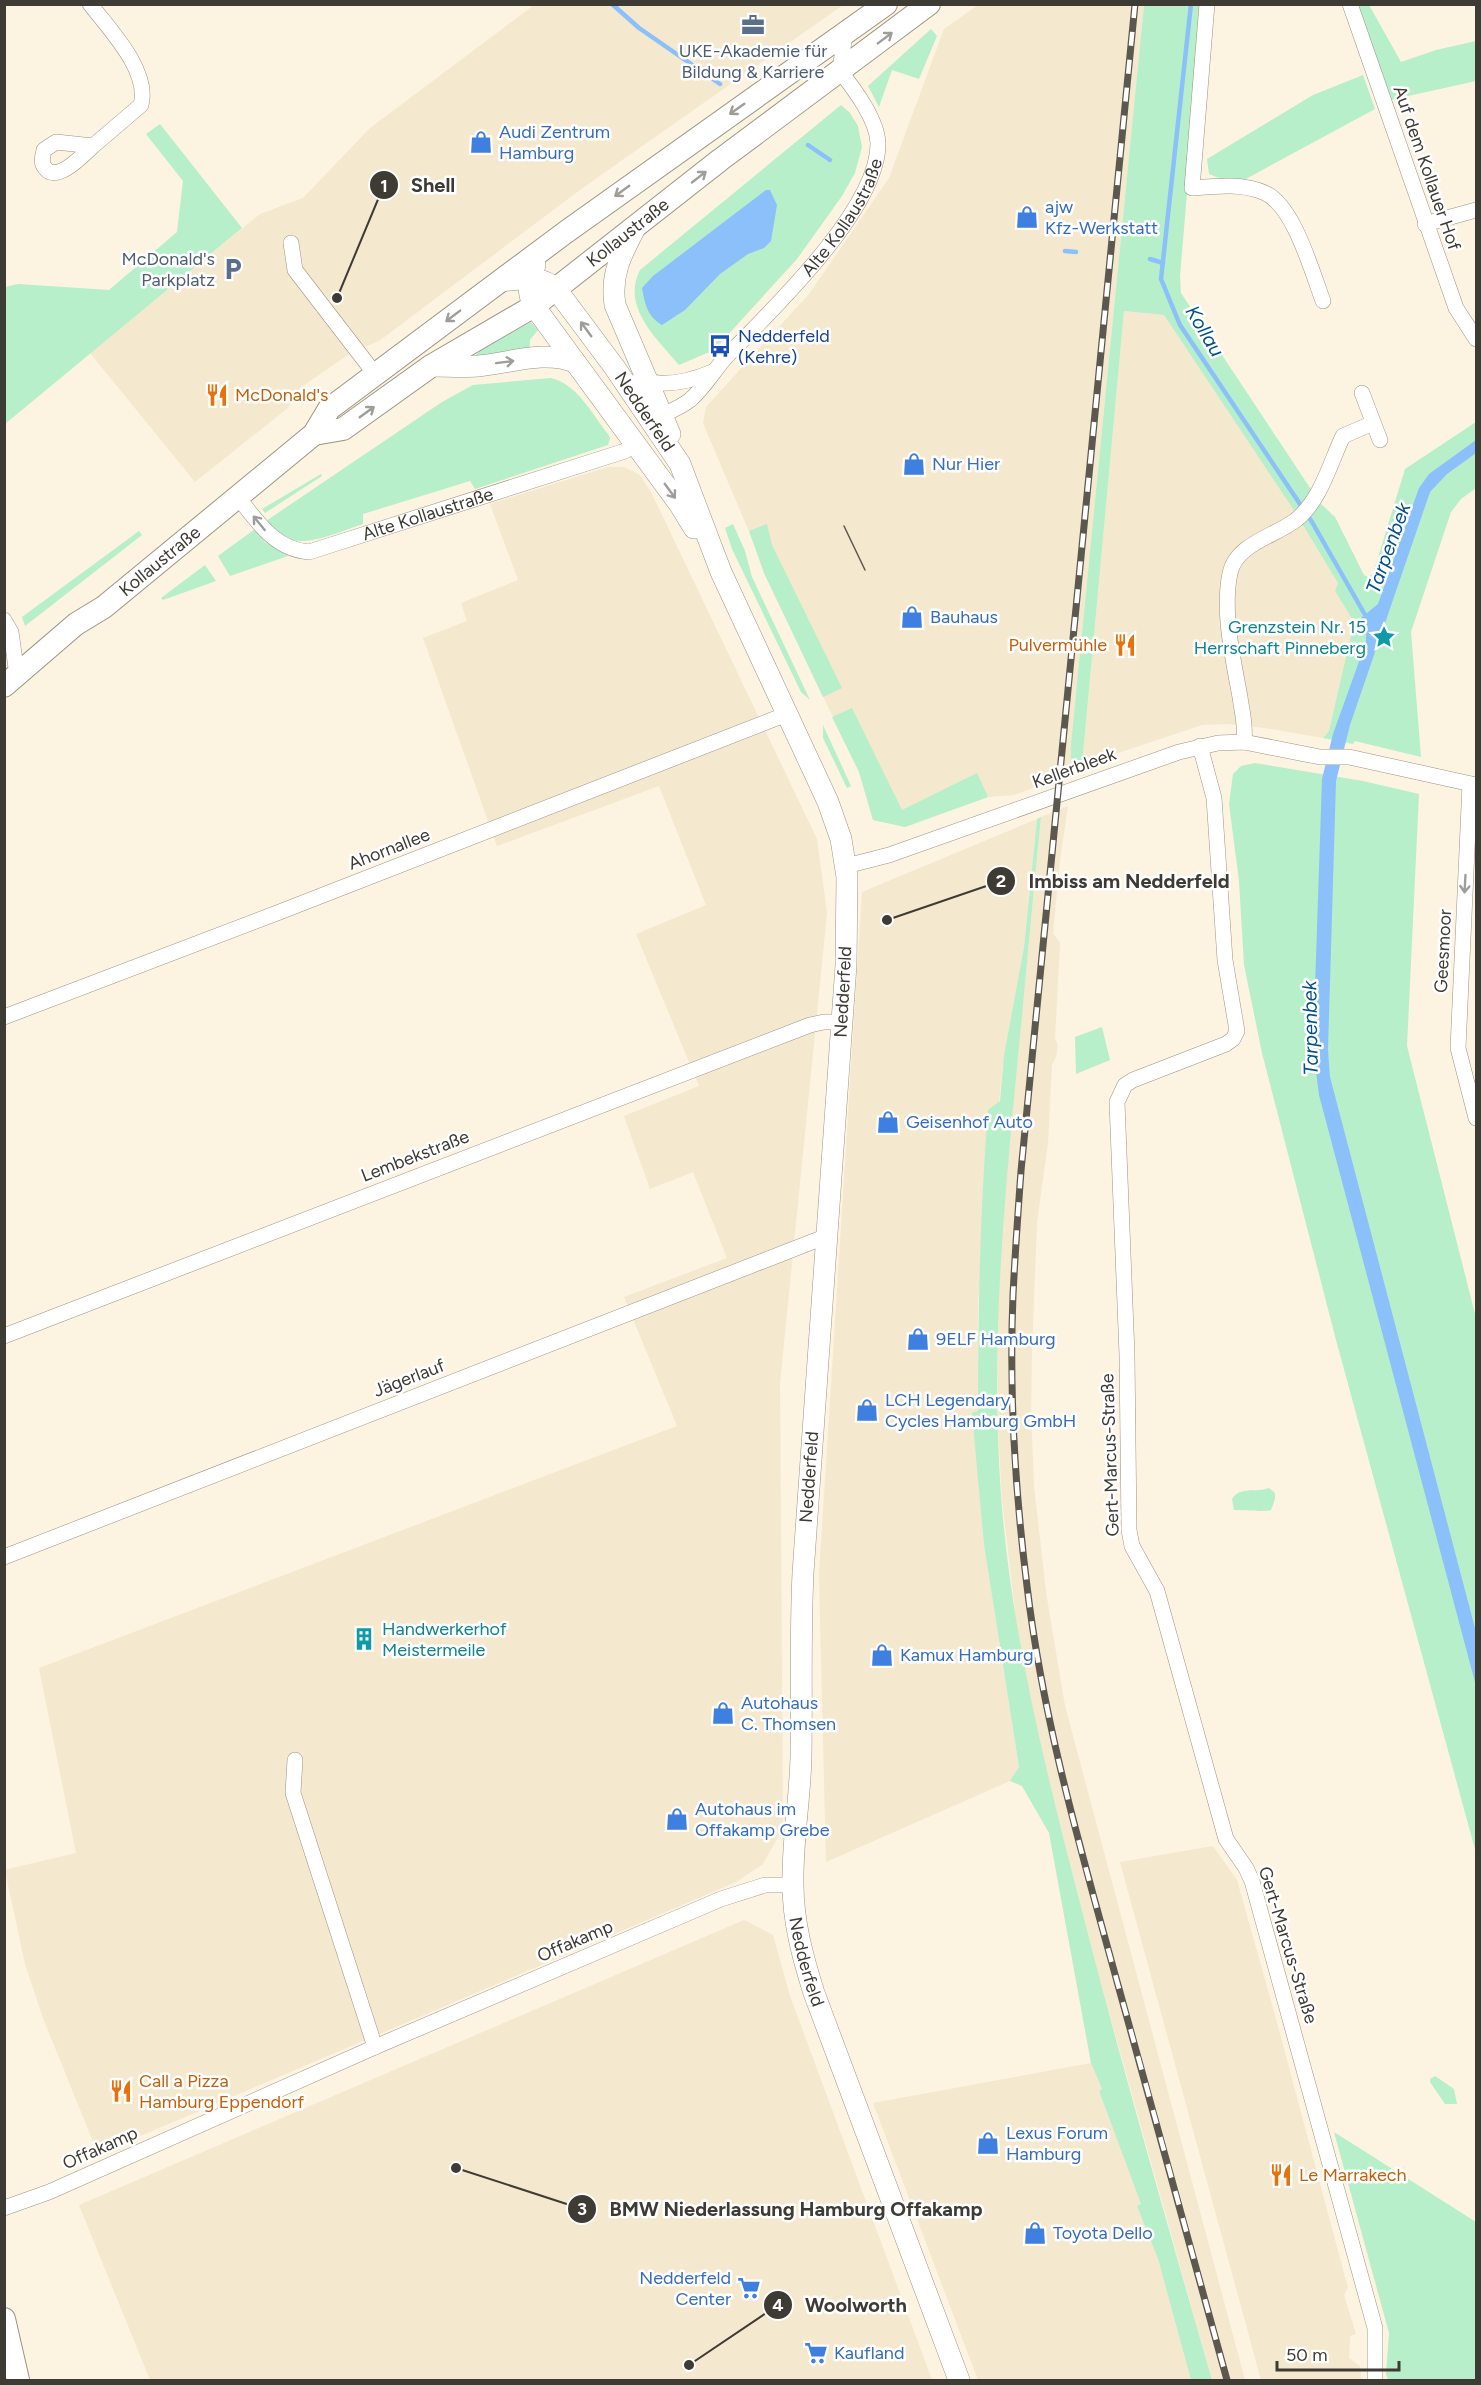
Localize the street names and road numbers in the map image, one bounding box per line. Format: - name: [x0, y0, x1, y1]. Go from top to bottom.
- street label: Auf dem Kollauer Hof: [1388, 83, 1466, 254]
- street label: Alte Kollaustraße: [797, 156, 887, 281]
- street label: Kollaustraße: [582, 193, 674, 272]
- street label: Nedderfeld: [610, 368, 679, 456]
- street label: Alte Kollaustraße: [360, 483, 496, 545]
- street label: Kollaustraße: [115, 521, 205, 601]
- street label: Kellerbleek: [1029, 743, 1119, 793]
- street label: Ahornallee: [345, 823, 433, 875]
- street label: Geesmoor: [1430, 908, 1456, 994]
- street label: Nedderfeld: [830, 946, 856, 1038]
- street label: Lembekstraße: [358, 1125, 472, 1187]
- street label: Jägerlauf: [370, 1354, 448, 1402]
- street label: Gert-Marcus-Straße: [1096, 1373, 1124, 1537]
- street label: Nedderfeld: [795, 1431, 823, 1523]
- street label: Gert-Marcus-Straße: [1254, 1864, 1322, 2026]
- street label: Offakamp: [534, 1915, 616, 1967]
- street label: Nedderfeld: [784, 1915, 829, 2010]
- street label: Offakamp: [59, 2122, 141, 2174]

